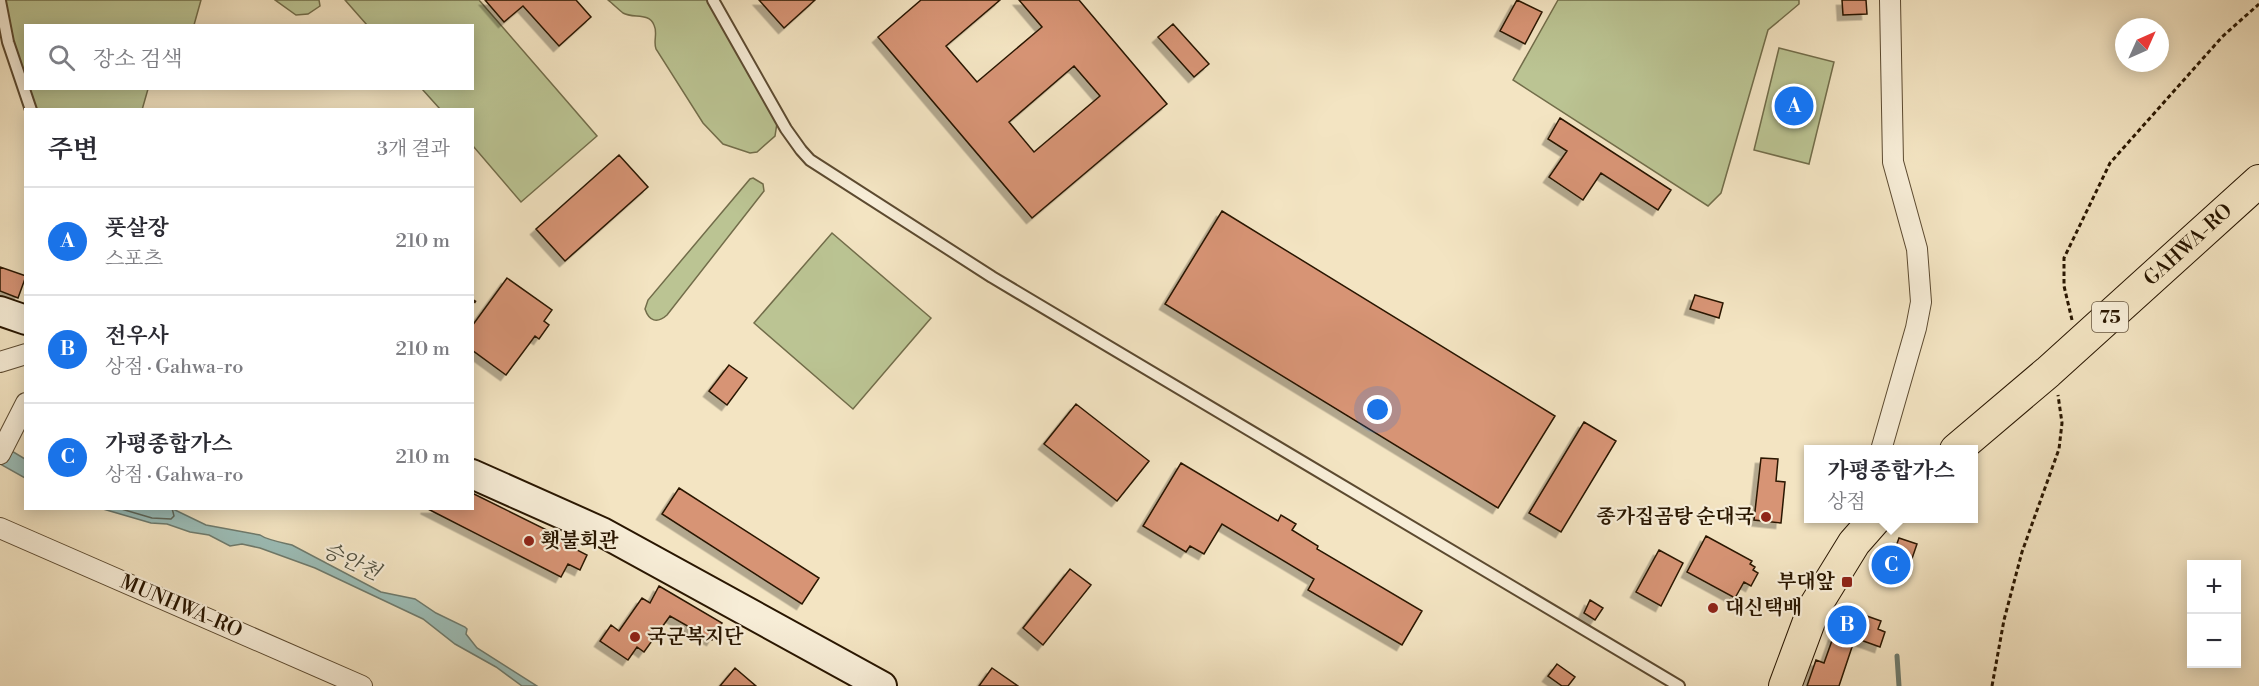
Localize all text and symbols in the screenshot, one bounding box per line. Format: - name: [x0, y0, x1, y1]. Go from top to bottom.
- north arrow: [2115, 18, 2169, 72]
- search box: [24, 24, 474, 90]
- icon: search: [45, 41, 78, 74]
- text: 장소 검색: [93, 46, 183, 73]
- pin: A: [1774, 84, 1814, 128]
- text: 주변: [48, 134, 98, 166]
- text: 3개 결과: [377, 137, 450, 162]
- street label: GAHWA-RO: [2139, 198, 2238, 291]
- text: 풋살장: [105, 215, 169, 242]
- text: A: [60, 229, 75, 254]
- text: 210 m: [395, 229, 450, 254]
- text: 스포츠: [105, 247, 163, 272]
- road number: 75: [2092, 302, 2128, 332]
- text: 전우사: [105, 323, 169, 350]
- text: B: [60, 337, 75, 362]
- text: 210 m: [395, 337, 450, 362]
- text: 상점 · Gahwa-ro: [105, 355, 243, 380]
- your location: [1363, 395, 1392, 424]
- text: 가평종합가스: [105, 431, 233, 458]
- text: C: [60, 445, 75, 470]
- text: 210 m: [395, 445, 450, 470]
- popup: [1804, 445, 1978, 523]
- text: 가평종합가스: [1827, 458, 1955, 485]
- text: 상점 · Gahwa-ro: [105, 463, 243, 488]
- text: 상점: [1827, 490, 1866, 515]
- place label: 종가집곰탕 순대국: [1596, 505, 1754, 530]
- marker: 종가집곰탕 순대국: [1759, 510, 1773, 524]
- place label: 횃불회관: [541, 529, 619, 554]
- marker: 횃불회관: [522, 534, 536, 548]
- water label: 승안천: [318, 537, 386, 587]
- pin: C: [1872, 542, 1910, 588]
- map controls: [2187, 560, 2241, 668]
- button: +: [2187, 560, 2241, 614]
- street label: MUNHWA-RO: [116, 570, 246, 644]
- place label: 부대앞: [1777, 570, 1836, 595]
- marker: 부대앞: [1840, 575, 1854, 589]
- place label: 대신택배: [1725, 596, 1802, 621]
- marker: 대신택배: [1706, 601, 1720, 615]
- pin: B: [1828, 602, 1866, 648]
- button: −: [2187, 614, 2241, 668]
- place label: 국군복지단: [647, 625, 744, 650]
- marker: 국군복지단: [628, 630, 642, 644]

